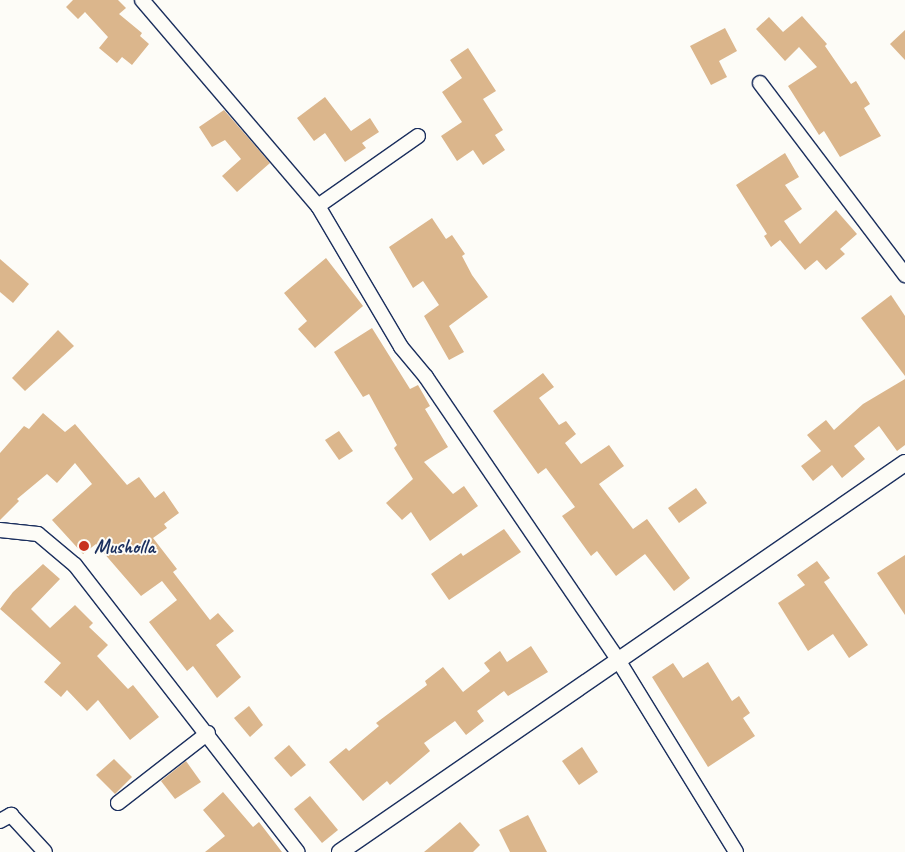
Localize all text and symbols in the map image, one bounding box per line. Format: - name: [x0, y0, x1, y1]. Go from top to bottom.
- place label: Musholla: [94, 534, 155, 558]
- marker: Musholla: [78, 540, 90, 552]

